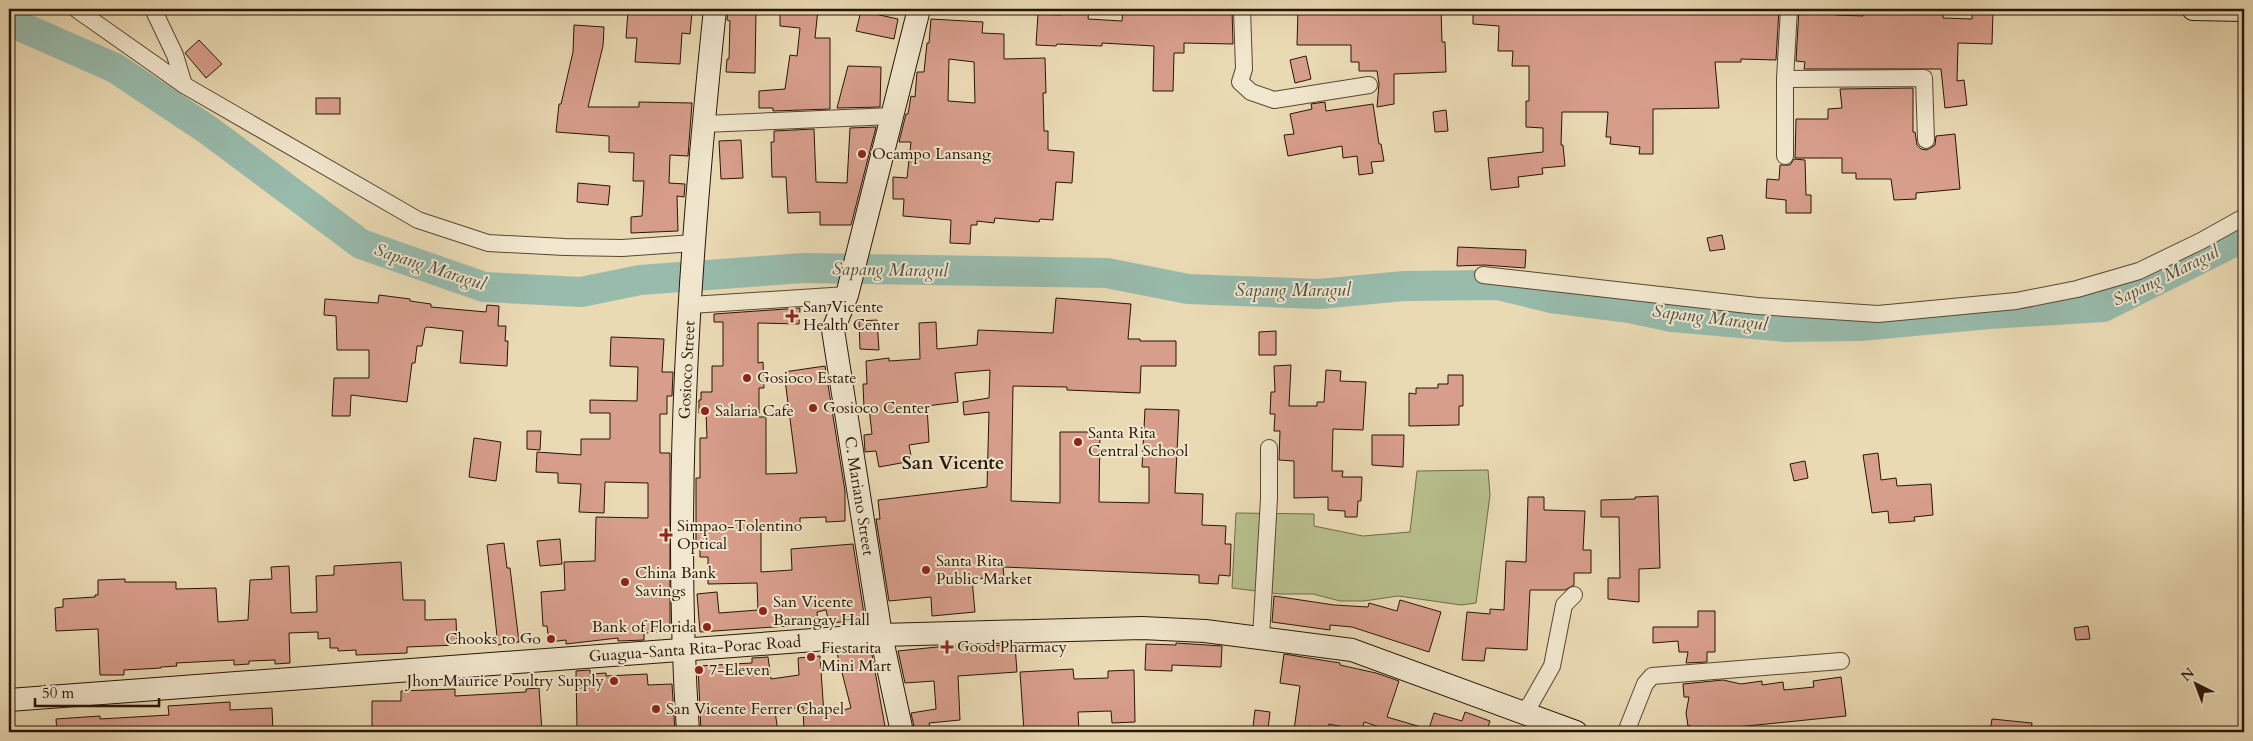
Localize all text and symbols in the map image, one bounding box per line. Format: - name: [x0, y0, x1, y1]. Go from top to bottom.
- place label: Ocampo Lansang: [872, 143, 991, 165]
- marker: Ocampo Lansang: [856, 148, 868, 160]
- water label: Sapang Maragul: [371, 237, 490, 297]
- water label: Sapang Maragul: [2108, 239, 2225, 313]
- water label: Sapang Maragul: [832, 256, 949, 284]
- water label: Sapang Maragul: [1235, 278, 1352, 303]
- place label: San Vicente Health Center: [803, 296, 900, 336]
- water label: Sapang Maragul: [1651, 299, 1770, 338]
- marker: San Vicente Health Center: [785, 309, 799, 323]
- street label: Gosioco Street: [673, 320, 701, 420]
- place label: Gosioco Estate: [757, 367, 857, 389]
- marker: Gosioco Estate: [741, 372, 753, 384]
- place label: Gosioco Center: [823, 397, 930, 419]
- place label: Salaria Cafe: [715, 400, 794, 422]
- marker: Gosioco Center: [807, 402, 819, 414]
- marker: Salaria Cafe: [699, 405, 711, 417]
- place label: Santa Rita Central School: [1088, 422, 1188, 462]
- street label: C. Mariano Street: [839, 435, 879, 557]
- marker: Santa Rita Central School: [1072, 436, 1084, 448]
- district label: San Vicente: [902, 450, 1004, 476]
- place label: Simpao-Tolentino Optical: [677, 515, 803, 555]
- marker: Simpao-Tolentino Optical: [659, 528, 673, 542]
- place label: Santa Rita Public Market: [936, 550, 1032, 590]
- place label: China Bank Savings: [635, 562, 717, 602]
- marker: Santa Rita Public Market: [920, 564, 932, 576]
- marker: China Bank Savings: [619, 576, 631, 588]
- place label: San Vicente Barangay Hall: [773, 591, 870, 631]
- marker: San Vicente Barangay Hall: [757, 605, 769, 617]
- place label: Bank of Florida: [592, 616, 697, 638]
- marker: Bank of Florida: [701, 621, 713, 633]
- place label: Chooks to Go: [445, 628, 541, 650]
- street label: Guagua-Santa Rita-Porac Road: [588, 631, 802, 667]
- marker: Chooks to Go: [545, 633, 557, 645]
- place label: Good Pharmacy: [957, 636, 1068, 658]
- place label: Fiestarita Mini Mart: [821, 637, 891, 677]
- marker: Good Pharmacy: [941, 641, 953, 653]
- marker: Fiestarita Mini Mart: [805, 651, 817, 663]
- north arrow: [2170, 658, 2220, 708]
- place label: 7-Eleven: [709, 659, 770, 681]
- marker: 7-Eleven: [693, 664, 705, 676]
- text: N: [2177, 664, 2199, 686]
- place label: Jhon Maurice Poultry Supply: [405, 670, 605, 692]
- marker: Jhon Maurice Poultry Supply: [608, 675, 620, 687]
- scale bar: [35, 676, 159, 708]
- text: 50 m: [42, 683, 74, 703]
- place label: San Vicente Ferrer Chapel: [666, 698, 844, 720]
- marker: San Vicente Ferrer Chapel: [650, 703, 662, 715]

